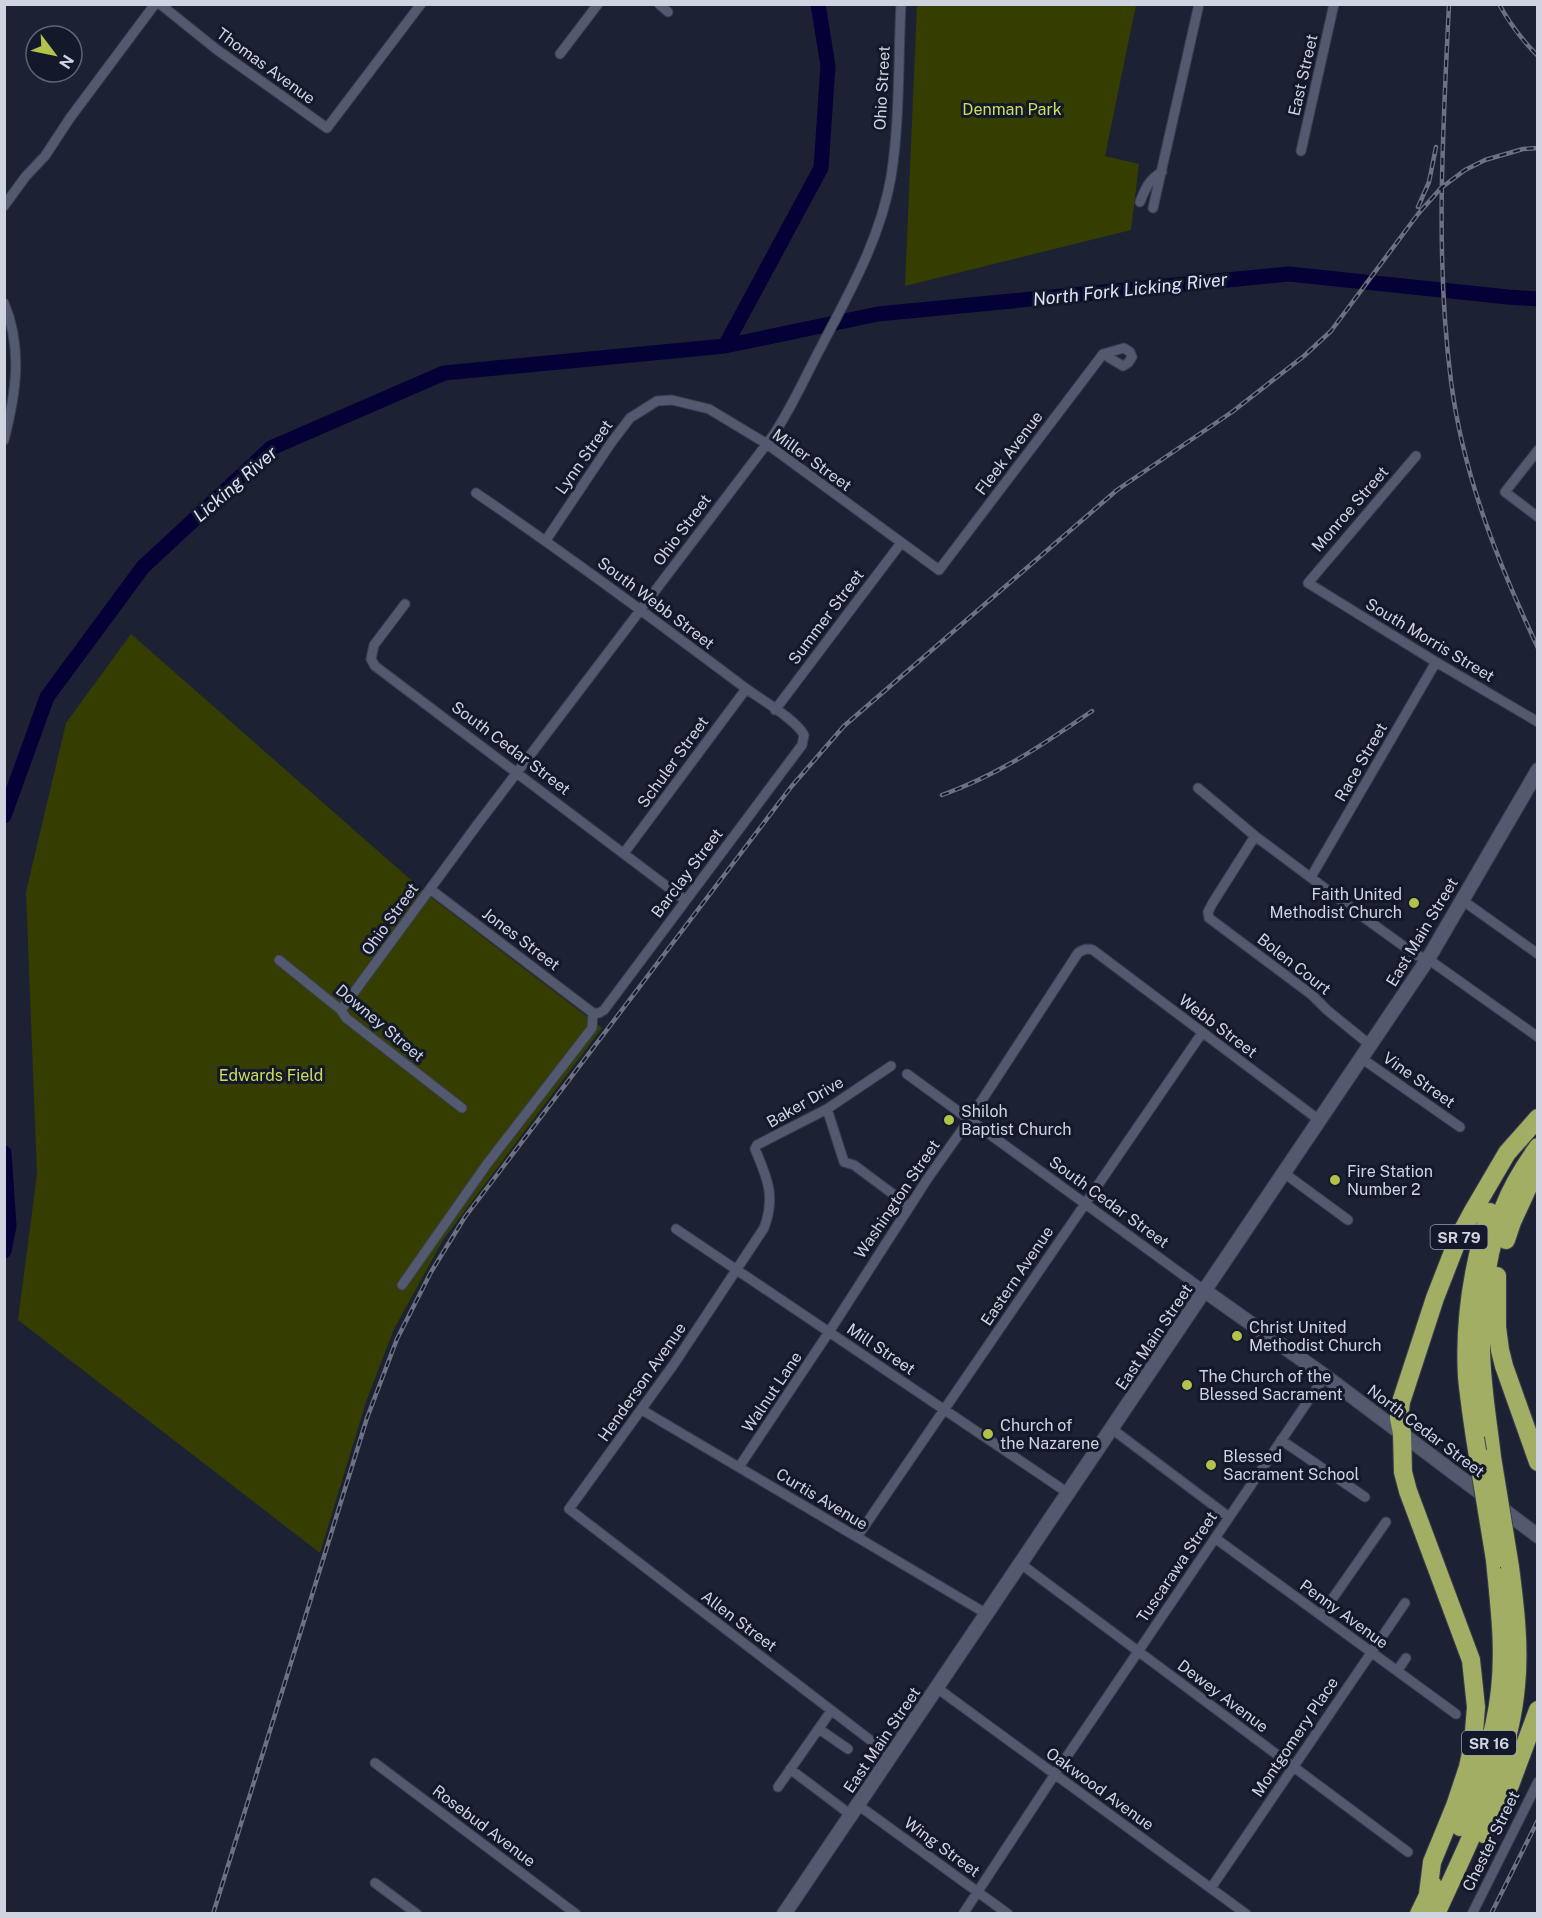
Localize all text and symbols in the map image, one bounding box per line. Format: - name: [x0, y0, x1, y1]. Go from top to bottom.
- north arrow: [24, 24, 84, 84]
- street label: Thomas Avenue: [213, 24, 319, 108]
- street label: East Street: [1284, 32, 1322, 118]
- street label: Ohio Street: [870, 45, 894, 131]
- text: N: [55, 51, 78, 72]
- park label: Denman Park: [962, 100, 1062, 119]
- water label: North Fork Licking River: [1032, 268, 1229, 310]
- street label: Fleek Avenue: [971, 407, 1047, 499]
- street label: Lynn Street: [551, 416, 617, 498]
- street label: Miller Street: [769, 425, 855, 495]
- water label: Licking River: [189, 442, 281, 526]
- street label: Monroe Street: [1308, 462, 1392, 556]
- street label: Ohio Street: [649, 491, 715, 569]
- street label: South Webb Street: [594, 553, 718, 653]
- street label: Summer Street: [784, 566, 868, 668]
- street label: South Morris Street: [1362, 594, 1498, 686]
- street label: South Cedar Street: [448, 697, 574, 799]
- street label: Schuler Street: [633, 713, 713, 811]
- street label: Race Street: [1331, 719, 1391, 805]
- street label: Barclay Street: [647, 825, 727, 921]
- street label: East Main Street: [1382, 874, 1462, 990]
- street label: Ohio Street: [358, 879, 422, 959]
- place label: Faith United Methodist Church: [1270, 885, 1402, 922]
- marker: Faith United Methodist Church: [1407, 896, 1421, 910]
- street label: Jones Street: [478, 904, 564, 974]
- street label: Bolen Court: [1253, 929, 1335, 999]
- street label: Downey Street: [332, 980, 428, 1066]
- street label: Webb Street: [1175, 990, 1261, 1062]
- street label: Vine Street: [1379, 1048, 1459, 1112]
- park label: Edwards Field: [219, 1066, 323, 1085]
- street label: Baker Drive: [763, 1072, 847, 1132]
- place label: Shiloh Baptist Church: [961, 1102, 1072, 1139]
- marker: Shiloh Baptist Church: [942, 1113, 956, 1127]
- street label: Washington Street: [850, 1136, 944, 1262]
- street label: South Cedar Street: [1045, 1152, 1173, 1252]
- place label: Fire Station Number 2: [1347, 1162, 1433, 1199]
- marker: Fire Station Number 2: [1328, 1173, 1342, 1187]
- street label: Eastern Avenue: [977, 1223, 1057, 1329]
- road number: SR 79: [1430, 1225, 1488, 1249]
- street label: East Main Street: [1112, 1280, 1196, 1394]
- place label: Christ United Methodist Church: [1249, 1318, 1381, 1355]
- street label: Henderson Avenue: [594, 1319, 690, 1445]
- street label: Mill Street: [843, 1319, 919, 1379]
- marker: Christ United Methodist Church: [1230, 1329, 1244, 1343]
- street label: Walnut Lane: [738, 1348, 806, 1436]
- place label: The Church of the Blessed Sacrament: [1199, 1367, 1343, 1404]
- marker: The Church of the Blessed Sacrament: [1180, 1378, 1194, 1392]
- street label: North Cedar Street: [1364, 1381, 1488, 1481]
- place label: Church of the Nazarene: [1000, 1416, 1099, 1453]
- marker: Church of the Nazarene: [981, 1427, 995, 1441]
- place label: Blessed Sacrament School: [1223, 1447, 1359, 1484]
- marker: Blessed Sacrament School: [1204, 1458, 1218, 1472]
- street label: Curtis Avenue: [773, 1464, 871, 1534]
- street label: Tuscarawa Street: [1133, 1508, 1221, 1626]
- street label: Penny Avenue: [1296, 1576, 1392, 1652]
- street label: Allen Street: [698, 1587, 780, 1655]
- street label: Dewey Avenue: [1174, 1656, 1272, 1736]
- street label: Montgomery Place: [1248, 1673, 1342, 1801]
- street label: East Main Street: [840, 1683, 924, 1797]
- road number: SR 16: [1462, 1731, 1516, 1755]
- street label: Oakwood Avenue: [1042, 1744, 1158, 1834]
- street label: Rosebud Avenue: [429, 1781, 539, 1871]
- street label: Chester Street: [1459, 1788, 1523, 1894]
- street label: Wing Street: [900, 1813, 984, 1881]

